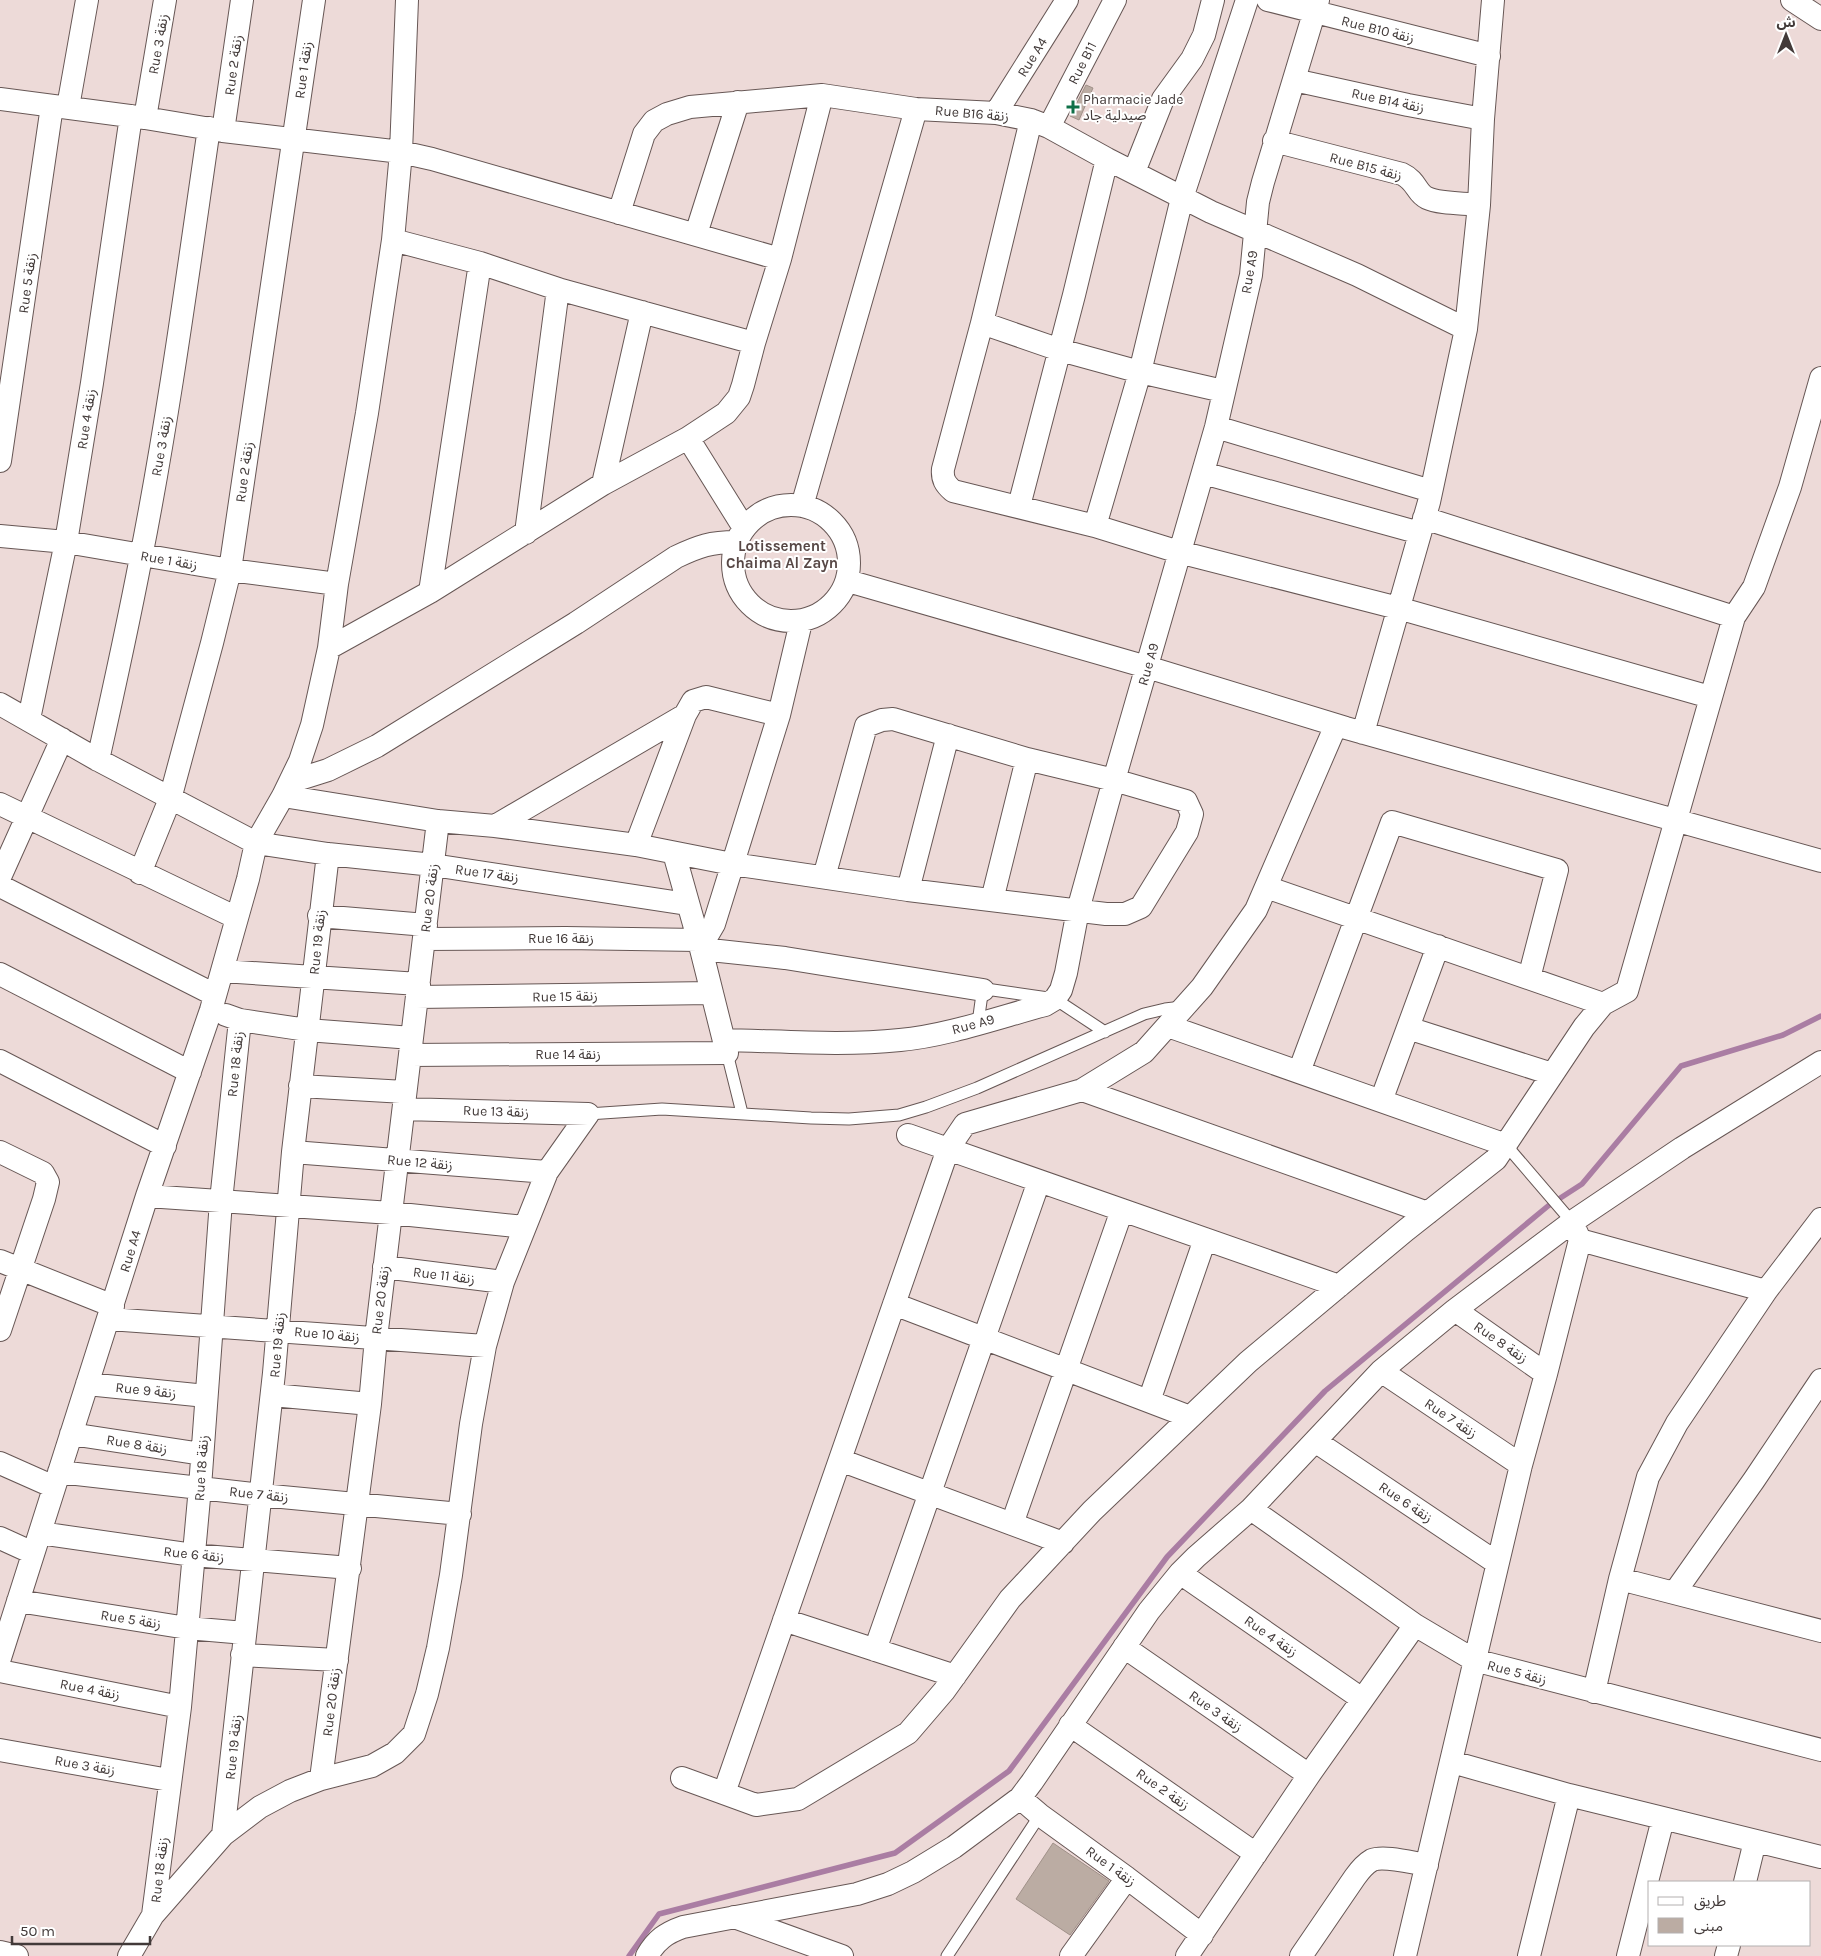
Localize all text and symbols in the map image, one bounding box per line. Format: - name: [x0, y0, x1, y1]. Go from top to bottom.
- north arrow: [1761, 10, 1811, 60]
- street label: Rue 3 زنقة: [145, 12, 172, 76]
- street label: Rue B10 زنقة: [1340, 12, 1416, 47]
- text: ش: [1776, 14, 1796, 31]
- street label: Rue 2 زنقة: [221, 34, 246, 97]
- street label: Rue A4: [1014, 34, 1051, 80]
- street label: Rue B11: [1065, 39, 1100, 87]
- street label: Rue 1 زنقة: [291, 40, 316, 100]
- street label: Rue B14 زنقة: [1350, 84, 1426, 117]
- place label: Pharmacie Jade صيدلية جاد: [1083, 91, 1184, 124]
- marker: Pharmacie Jade صيدلية جاد: [1067, 101, 1079, 113]
- street label: Rue B16 زنقة: [934, 102, 1010, 125]
- street label: Rue B15 زنقة: [1328, 149, 1404, 184]
- street label: Rue A9: [1237, 249, 1262, 295]
- street label: Rue 5 زنقة: [15, 252, 40, 314]
- street label: Rue 4 زنقة: [73, 388, 100, 451]
- street label: Rue 3 زنقة: [148, 414, 175, 478]
- street label: Rue 2 زنقة: [232, 441, 257, 504]
- district label: Lotissement Chaima Al Zayn: [726, 537, 838, 572]
- street label: Rue 1 زنقة: [139, 547, 199, 574]
- street label: Rue A9: [1134, 641, 1163, 688]
- street label: Rue 17 زنقة: [454, 861, 520, 886]
- street label: Rue 20 زنقة: [417, 863, 442, 934]
- street label: Rue 19 زنقة: [306, 908, 329, 976]
- street label: Rue 16 زنقة: [528, 930, 594, 947]
- street label: Rue 15 زنقة: [532, 987, 598, 1006]
- street label: Rue A9: [950, 1011, 996, 1038]
- street label: Rue 18 زنقة: [224, 1030, 247, 1098]
- street label: Rue 14 زنقة: [535, 1046, 601, 1063]
- street label: Rue 13 زنقة: [463, 1102, 529, 1121]
- street label: Rue 12 زنقة: [386, 1151, 454, 1174]
- street label: Rue A4: [116, 1228, 145, 1274]
- street label: Rue 11 زنقة: [412, 1263, 476, 1288]
- street label: Rue 20 زنقة: [368, 1265, 393, 1336]
- street label: Rue 19 زنقة: [266, 1311, 289, 1379]
- street label: Rue 8 زنقة: [1471, 1318, 1531, 1367]
- street label: Rue 10 زنقة: [293, 1323, 361, 1346]
- street label: Rue 9 زنقة: [115, 1379, 177, 1402]
- street label: Rue 7 زنقة: [1421, 1395, 1480, 1442]
- street label: Rue 8 زنقة: [105, 1431, 169, 1458]
- street label: Rue 18 زنقة: [191, 1434, 212, 1502]
- street label: Rue 6 زنقة: [1376, 1478, 1436, 1527]
- street label: Rue 7 زنقة: [228, 1483, 290, 1506]
- street label: Rue 6 زنقة: [163, 1543, 225, 1566]
- street label: Rue 5 زنقة: [99, 1606, 162, 1633]
- street label: Rue 4 زنقة: [1241, 1612, 1301, 1661]
- street label: Rue 5 زنقة: [1485, 1656, 1549, 1689]
- street label: Rue 20 زنقة: [319, 1667, 344, 1738]
- street label: Rue 4 زنقة: [58, 1675, 121, 1704]
- street label: Rue 3 زنقة: [1186, 1687, 1246, 1736]
- street label: Rue 19 زنقة: [222, 1713, 245, 1781]
- street label: Rue 3 زنقة: [53, 1752, 117, 1779]
- street label: Rue 2 زنقة: [1133, 1765, 1193, 1814]
- street label: Rue 18 زنقة: [147, 1836, 172, 1904]
- street label: Rue 1 زنقة: [1082, 1843, 1139, 1890]
- legend: [1648, 1881, 1811, 1946]
- text: طريق: [1694, 1892, 1726, 1911]
- scale bar: [12, 1914, 150, 1946]
- text: مبنى: [1694, 1917, 1723, 1935]
- text: 50 m: [20, 1922, 55, 1940]

